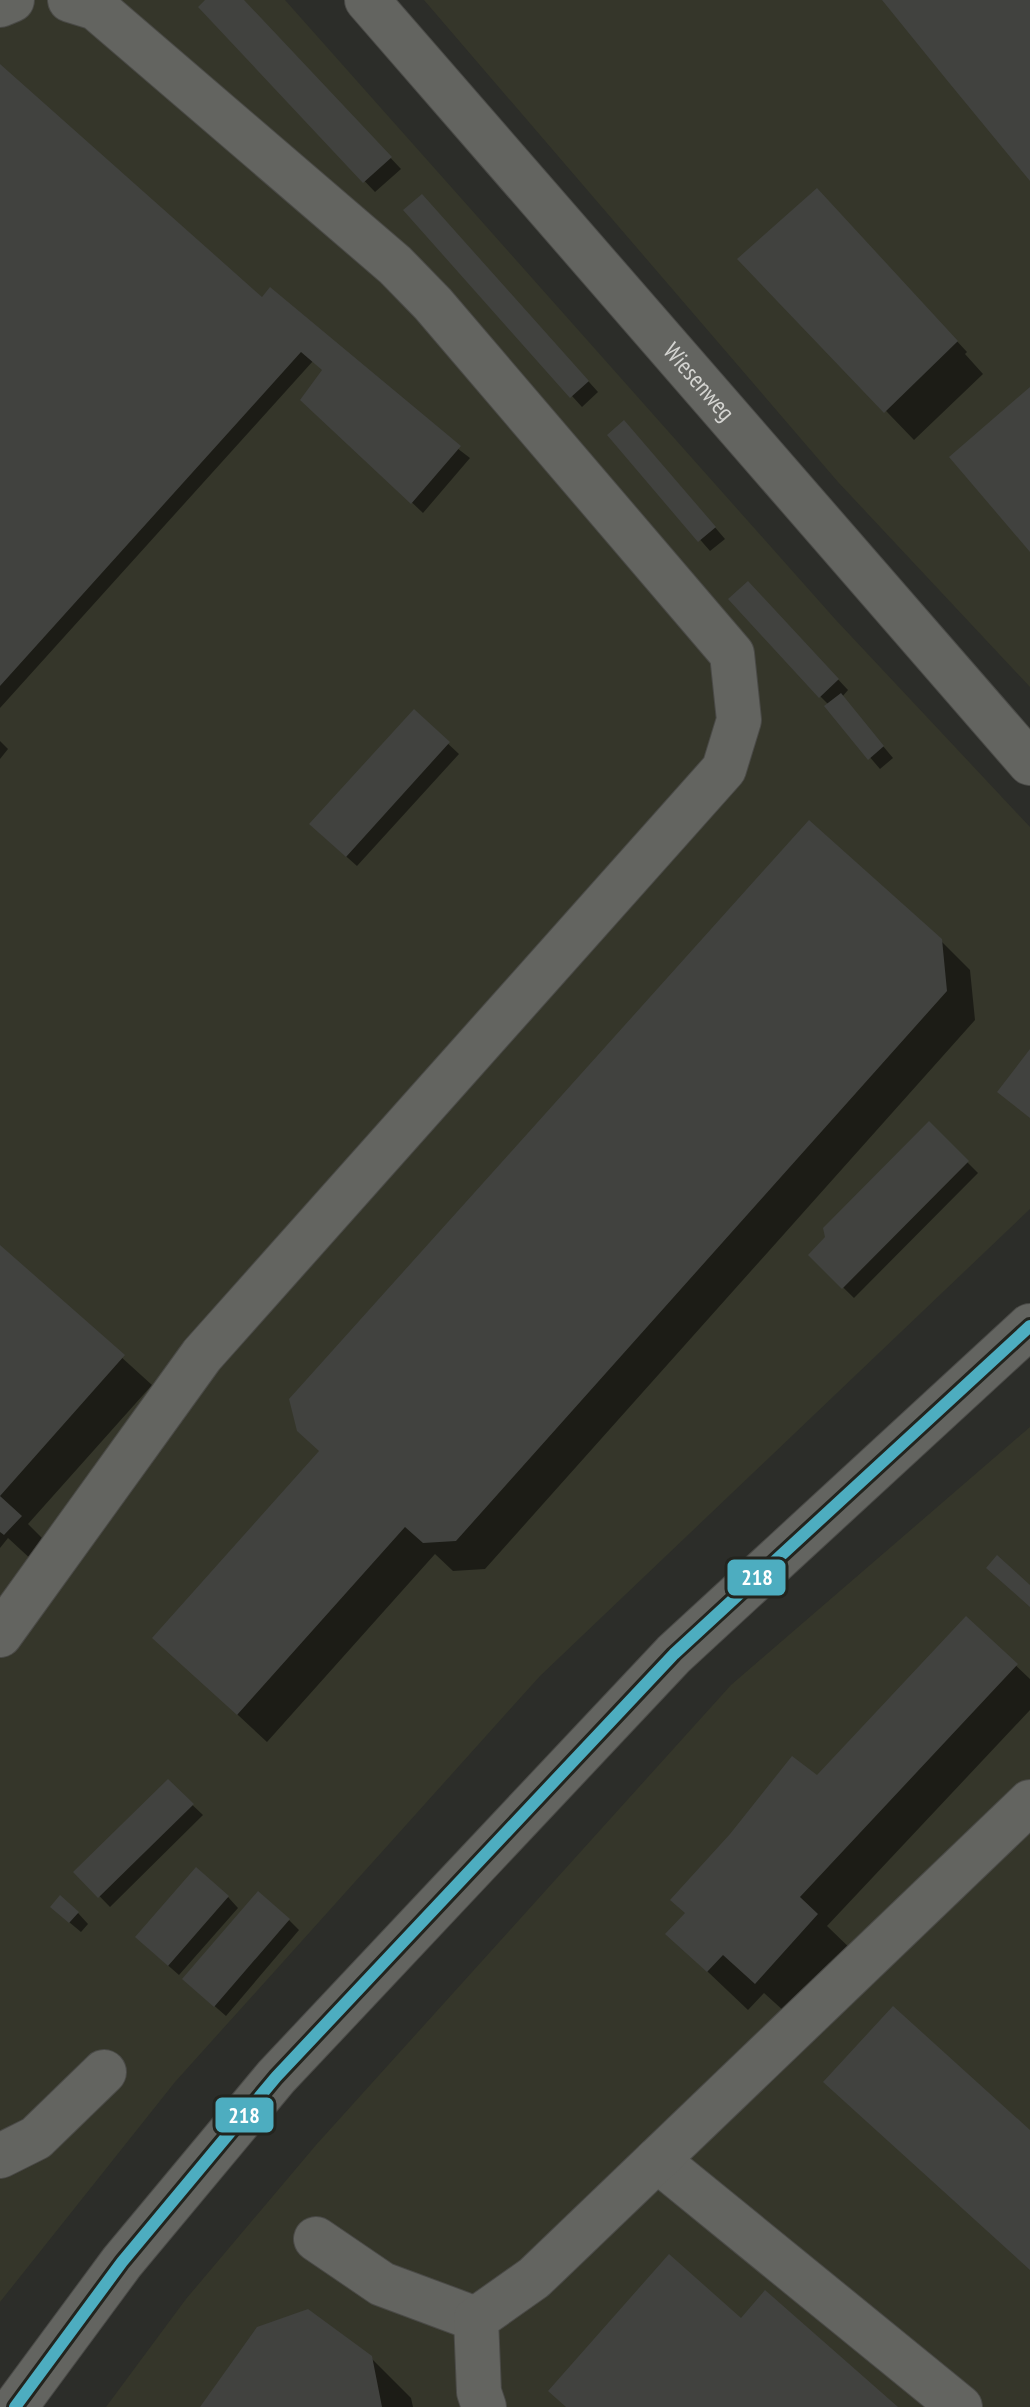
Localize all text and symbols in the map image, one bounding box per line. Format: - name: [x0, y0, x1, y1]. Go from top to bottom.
- street label: Wiesenweg: [657, 336, 742, 427]
- line badge: 218: [726, 1558, 787, 1597]
- text: 218: [741, 1563, 773, 1591]
- line badge: 218: [214, 2096, 275, 2134]
- text: 218: [228, 2101, 260, 2129]

